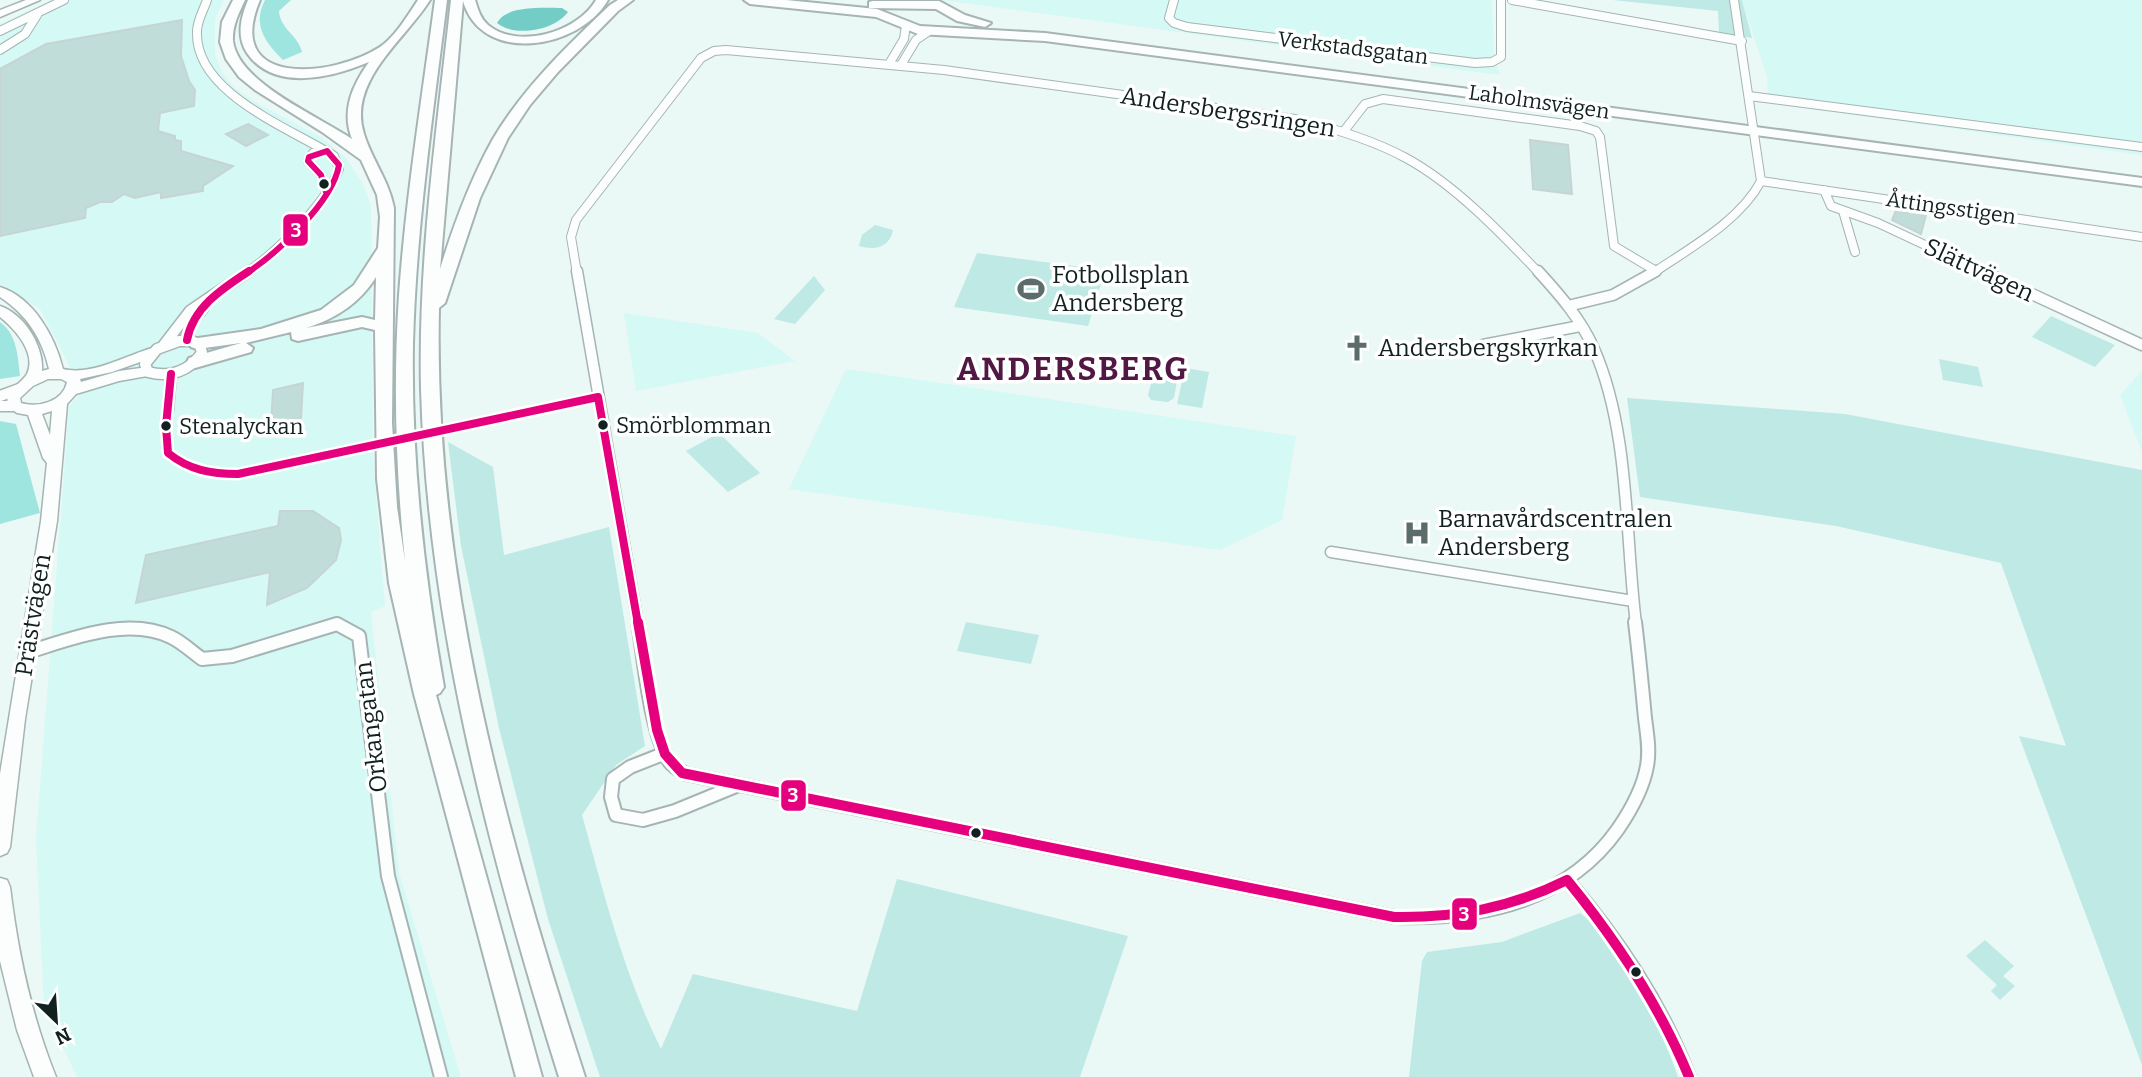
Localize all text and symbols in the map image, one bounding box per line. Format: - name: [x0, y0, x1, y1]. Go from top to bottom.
- street label: Verkstadsgatan: [1276, 26, 1430, 70]
- street label: Laholmsvägen: [1467, 79, 1611, 125]
- street label: Andersbergsringen: [1119, 81, 1337, 143]
- unlabelled marker: [317, 177, 331, 191]
- street label: Åttingsstigen: [1884, 186, 2018, 230]
- line badge: 3: [282, 213, 309, 247]
- text: 3: [291, 219, 302, 242]
- street label: Slättvägen: [1920, 232, 2038, 308]
- place label: Fotbollsplan Andersberg: [1052, 261, 1189, 317]
- sports icon: Fotbollsplan Andersberg: [1016, 274, 1046, 304]
- church icon: Andersbergskyrkan: [1342, 333, 1372, 363]
- place label: Andersbergskyrkan: [1378, 334, 1598, 362]
- district label: ANDERSBERG: [957, 350, 1189, 388]
- place label: Smörblomman: [616, 412, 771, 439]
- place label: Stenalyckan: [179, 413, 304, 440]
- marker: Smörblomman: [596, 418, 610, 432]
- marker: Stenalyckan: [159, 419, 173, 433]
- place label: Barnavårdscentralen Andersberg: [1438, 505, 1672, 561]
- hospital icon: Barnavårdscentralen Andersberg: [1402, 518, 1432, 548]
- street label: Prästvägen: [9, 552, 57, 678]
- street label: Orkangatan: [349, 660, 393, 794]
- line badge: 3: [780, 779, 807, 812]
- text: 3: [788, 784, 799, 807]
- unlabelled marker: [969, 826, 983, 840]
- line badge: 3: [1451, 897, 1478, 931]
- text: 3: [1459, 903, 1470, 926]
- unlabelled marker: [1629, 965, 1643, 979]
- north arrow: [21, 986, 91, 1056]
- text: N: [51, 1022, 74, 1050]

